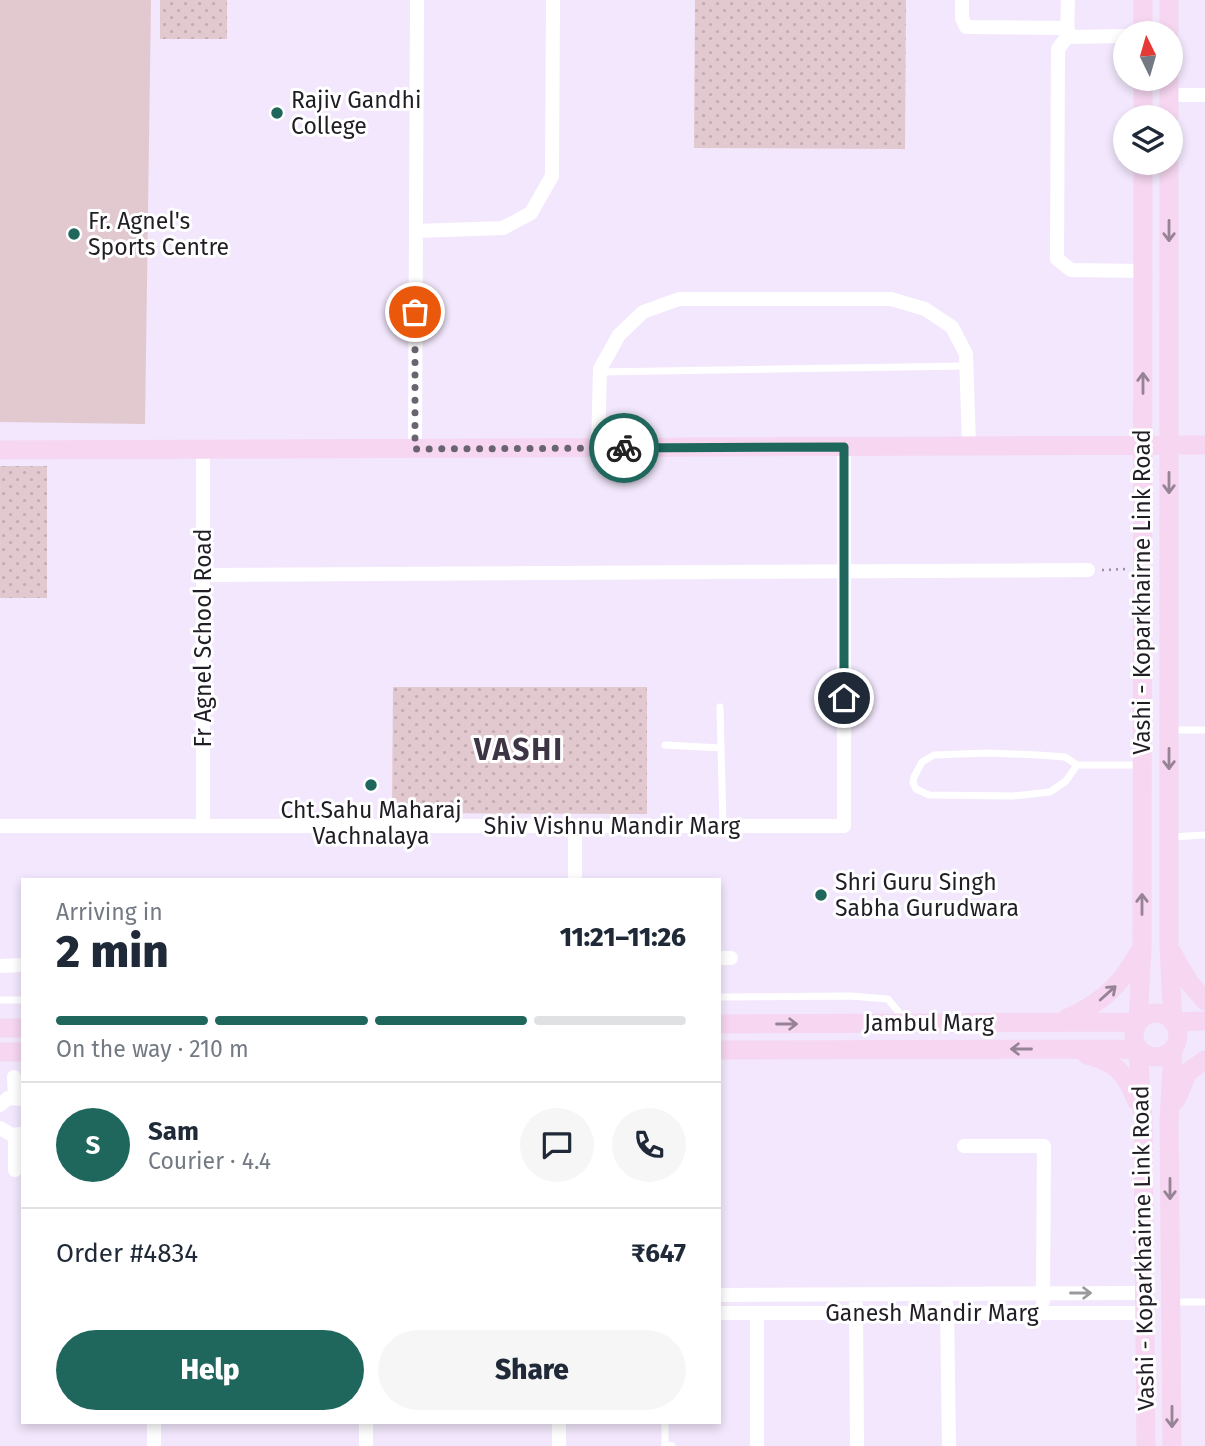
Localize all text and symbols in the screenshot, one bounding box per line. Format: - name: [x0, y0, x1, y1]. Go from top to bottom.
- north arrow: [1113, 21, 1183, 91]
- map controls: [1113, 21, 1183, 175]
- place label: Rajiv Gandhi College: [291, 86, 422, 140]
- marker: Rajiv Gandhi College: [269, 105, 285, 121]
- button: layers: [1113, 105, 1183, 175]
- place label: Fr. Agnel's Sports Centre: [88, 207, 229, 261]
- one-way arrow: [1162, 219, 1176, 242]
- marker: Fr. Agnel's Sports Centre: [66, 226, 82, 242]
- pin: [385, 282, 445, 342]
- icon: bag: [396, 293, 434, 331]
- one-way arrow: [1136, 372, 1150, 395]
- courier: [589, 413, 659, 483]
- icon: bike: [605, 429, 643, 467]
- street label: Vashi - Koparkhairne Link Road: [1128, 429, 1156, 755]
- one-way arrow: [1162, 471, 1176, 494]
- street label: Fr Agnel School Road: [189, 528, 217, 748]
- pin: [814, 668, 874, 728]
- icon: home: [825, 679, 863, 717]
- district label: VASHI: [473, 732, 564, 768]
- one-way arrow: [1162, 748, 1176, 771]
- marker: Cht.Sahu Maharaj Vachnalaya: [363, 777, 379, 793]
- place label: Cht.Sahu Maharaj Vachnalaya: [280, 796, 462, 850]
- street label: Shiv Vishnu Mandir Marg: [484, 812, 740, 840]
- place label: Shri Guru Singh Sabha Gurudwara: [835, 868, 1019, 922]
- marker: Shri Guru Singh Sabha Gurudwara: [813, 887, 829, 903]
- one-way arrow: [1135, 893, 1149, 916]
- text: Arriving in: [56, 898, 163, 926]
- text: 11:21–11:26: [560, 922, 686, 953]
- text: 2 min: [56, 924, 169, 979]
- one-way arrow: [1099, 985, 1117, 1001]
- street label: Jambul Marg: [864, 1009, 994, 1037]
- one-way arrow: [776, 1017, 799, 1030]
- text: On the way · 210 m: [56, 1035, 249, 1063]
- one-way arrow: [1009, 1042, 1032, 1056]
- street label: Vashi - Koparkhairne Link Road: [1126, 1085, 1160, 1411]
- button: chat: [520, 1108, 594, 1182]
- button: phone: [612, 1108, 686, 1182]
- text: Sam: [148, 1116, 199, 1147]
- text: S: [86, 1130, 100, 1161]
- text: Courier · 4.4: [148, 1147, 271, 1175]
- one-way arrow: [1163, 1178, 1177, 1201]
- text: Order #4834: [56, 1238, 198, 1269]
- text: ₹647: [631, 1238, 686, 1269]
- one-way arrow: [1070, 1286, 1093, 1300]
- street label: Ganesh Mandir Marg: [825, 1299, 1039, 1327]
- button: Help: [56, 1330, 364, 1410]
- button: Share: [378, 1330, 686, 1410]
- one-way arrow: [1165, 1405, 1179, 1428]

